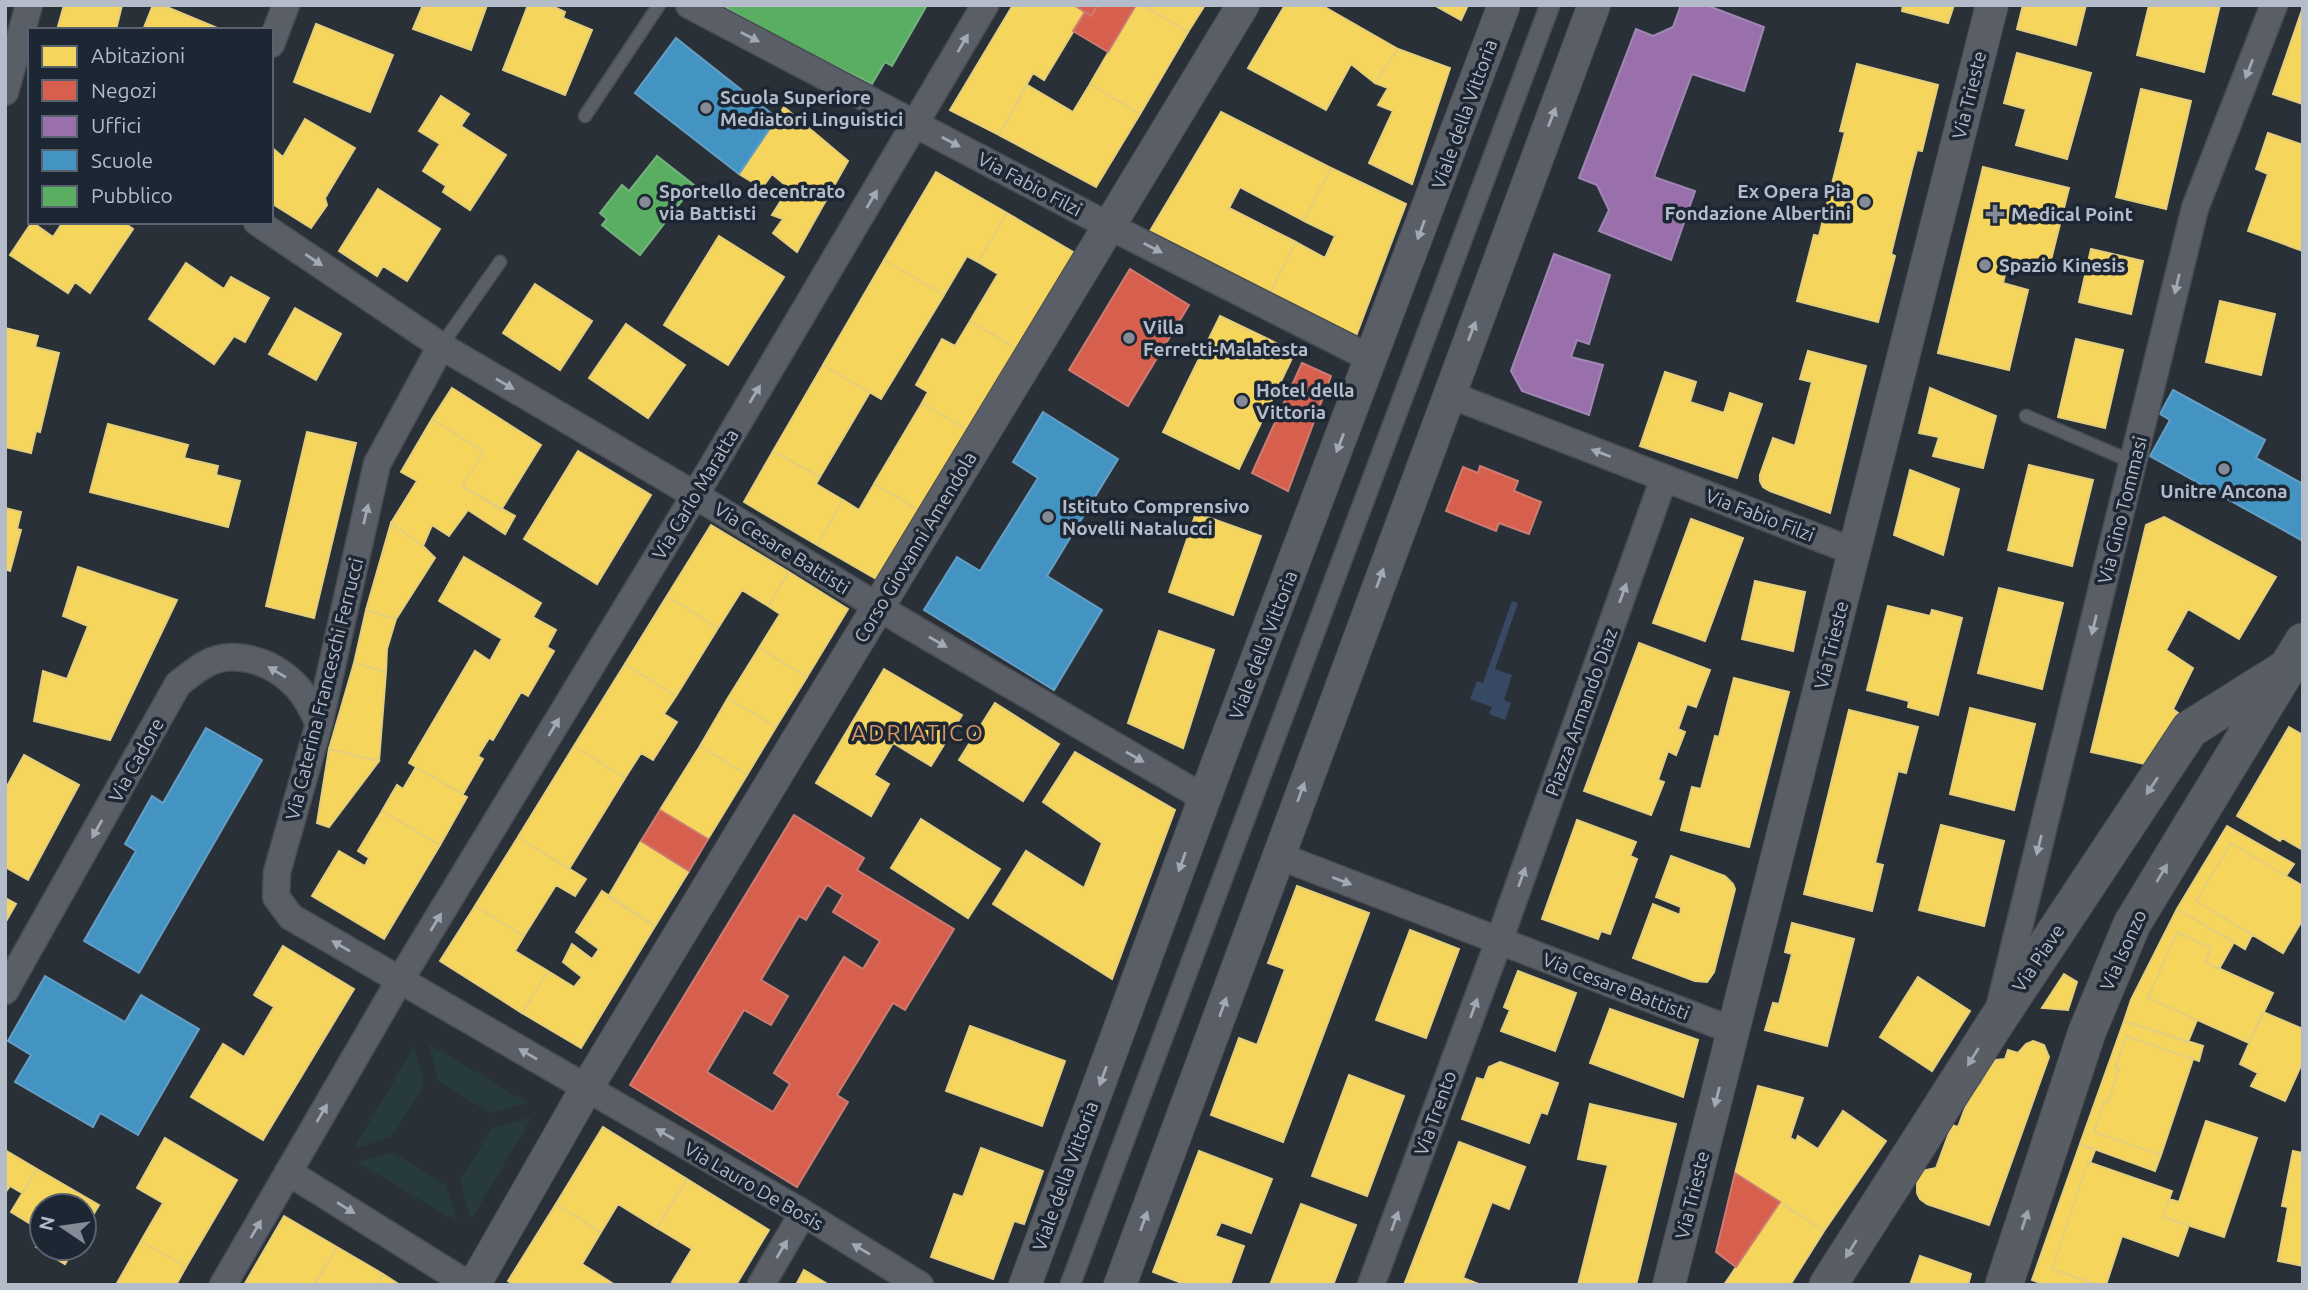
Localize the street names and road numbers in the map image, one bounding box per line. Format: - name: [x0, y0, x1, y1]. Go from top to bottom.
- street label: Viale della Vittoria: [1427, 36, 1501, 192]
- street label: Via Trieste: [1947, 49, 1991, 141]
- street label: Via Fabio Filzi: [974, 147, 1086, 221]
- street label: Via Carlo Maratta: [647, 425, 743, 563]
- street label: Via Gino Tommasi: [2093, 434, 2151, 586]
- street label: Corso Giovanni Amendola: [849, 448, 981, 646]
- street label: Via Fabio Filzi: [1703, 484, 1817, 546]
- street label: Via Cesare Battisti: [710, 498, 854, 598]
- street label: Via Caterina Franceschi Ferrucci: [281, 556, 367, 822]
- street label: Viale della Vittoria: [1225, 568, 1301, 722]
- street label: Via Trieste: [1809, 599, 1853, 691]
- street label: Piazza Armando Diaz: [1540, 625, 1622, 799]
- street label: Via Cadore: [104, 714, 168, 806]
- street label: Via Isonzo: [2095, 906, 2151, 994]
- street label: Via Piave: [2007, 920, 2069, 996]
- street label: Via Cesare Battisti: [1540, 948, 1692, 1024]
- street label: Via Trento: [1410, 1068, 1460, 1158]
- street label: Viale della Vittoria: [1028, 1098, 1102, 1254]
- street label: Via Lauro De Bosis: [681, 1137, 827, 1235]
- street label: Via Trieste: [1670, 1149, 1714, 1241]

